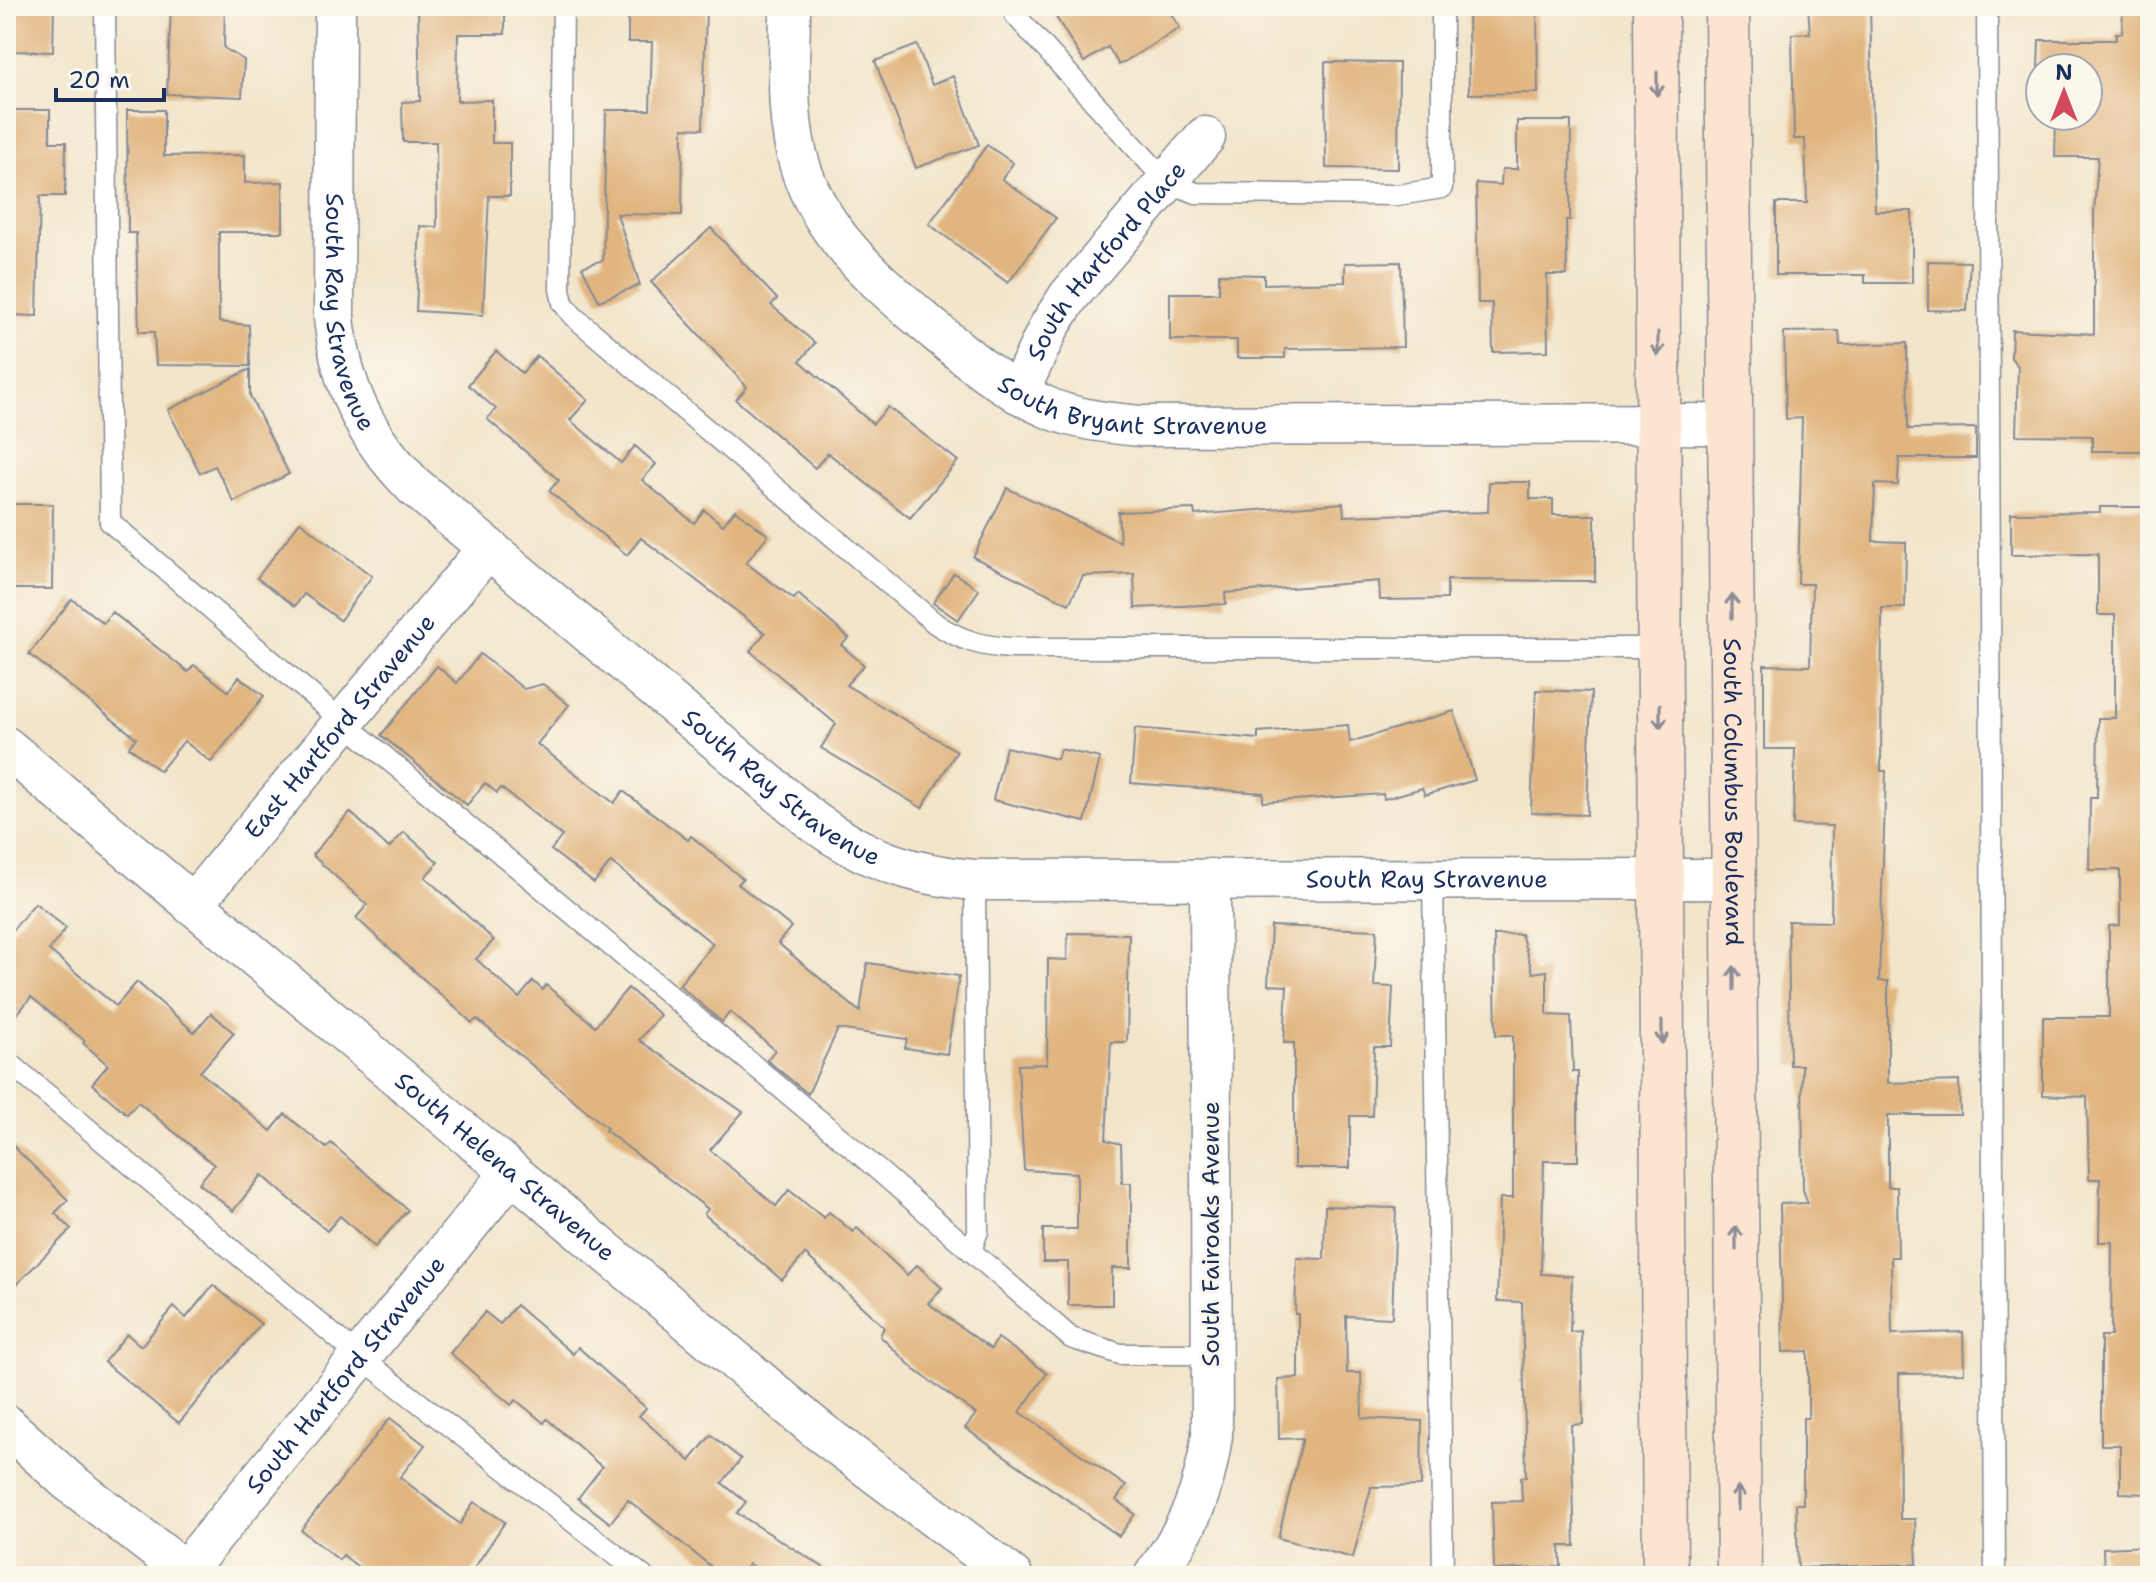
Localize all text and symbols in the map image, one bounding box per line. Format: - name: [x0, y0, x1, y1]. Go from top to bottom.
- scale bar: [56, 52, 164, 102]
- north arrow: [2024, 52, 2104, 132]
- text: N: [2055, 58, 2073, 87]
- text: 20 m: [68, 64, 130, 96]
- one-way arrow: [1649, 70, 1664, 97]
- street label: South Hartford Place: [1020, 155, 1193, 366]
- street label: South Ray Stravenue: [318, 193, 382, 437]
- one-way arrow: [1650, 330, 1666, 357]
- street label: South Bryant Stravenue: [992, 368, 1268, 442]
- one-way arrow: [1724, 593, 1739, 620]
- street label: East Hartford Stravenue: [237, 607, 443, 846]
- street label: South Columbus Boulevard: [1716, 638, 1750, 946]
- street label: South Ray Stravenue: [675, 702, 885, 873]
- one-way arrow: [1652, 702, 1668, 729]
- street label: South Ray Stravenue: [1306, 863, 1548, 896]
- one-way arrow: [1726, 965, 1742, 992]
- one-way arrow: [1654, 1018, 1670, 1045]
- street label: South Helena Stravenue: [388, 1065, 622, 1269]
- street label: South Fairoaks Avenue: [1195, 1101, 1227, 1367]
- one-way arrow: [1728, 1225, 1744, 1252]
- street label: South Hartford Stravenue: [239, 1249, 453, 1500]
- one-way arrow: [1730, 1485, 1746, 1512]

